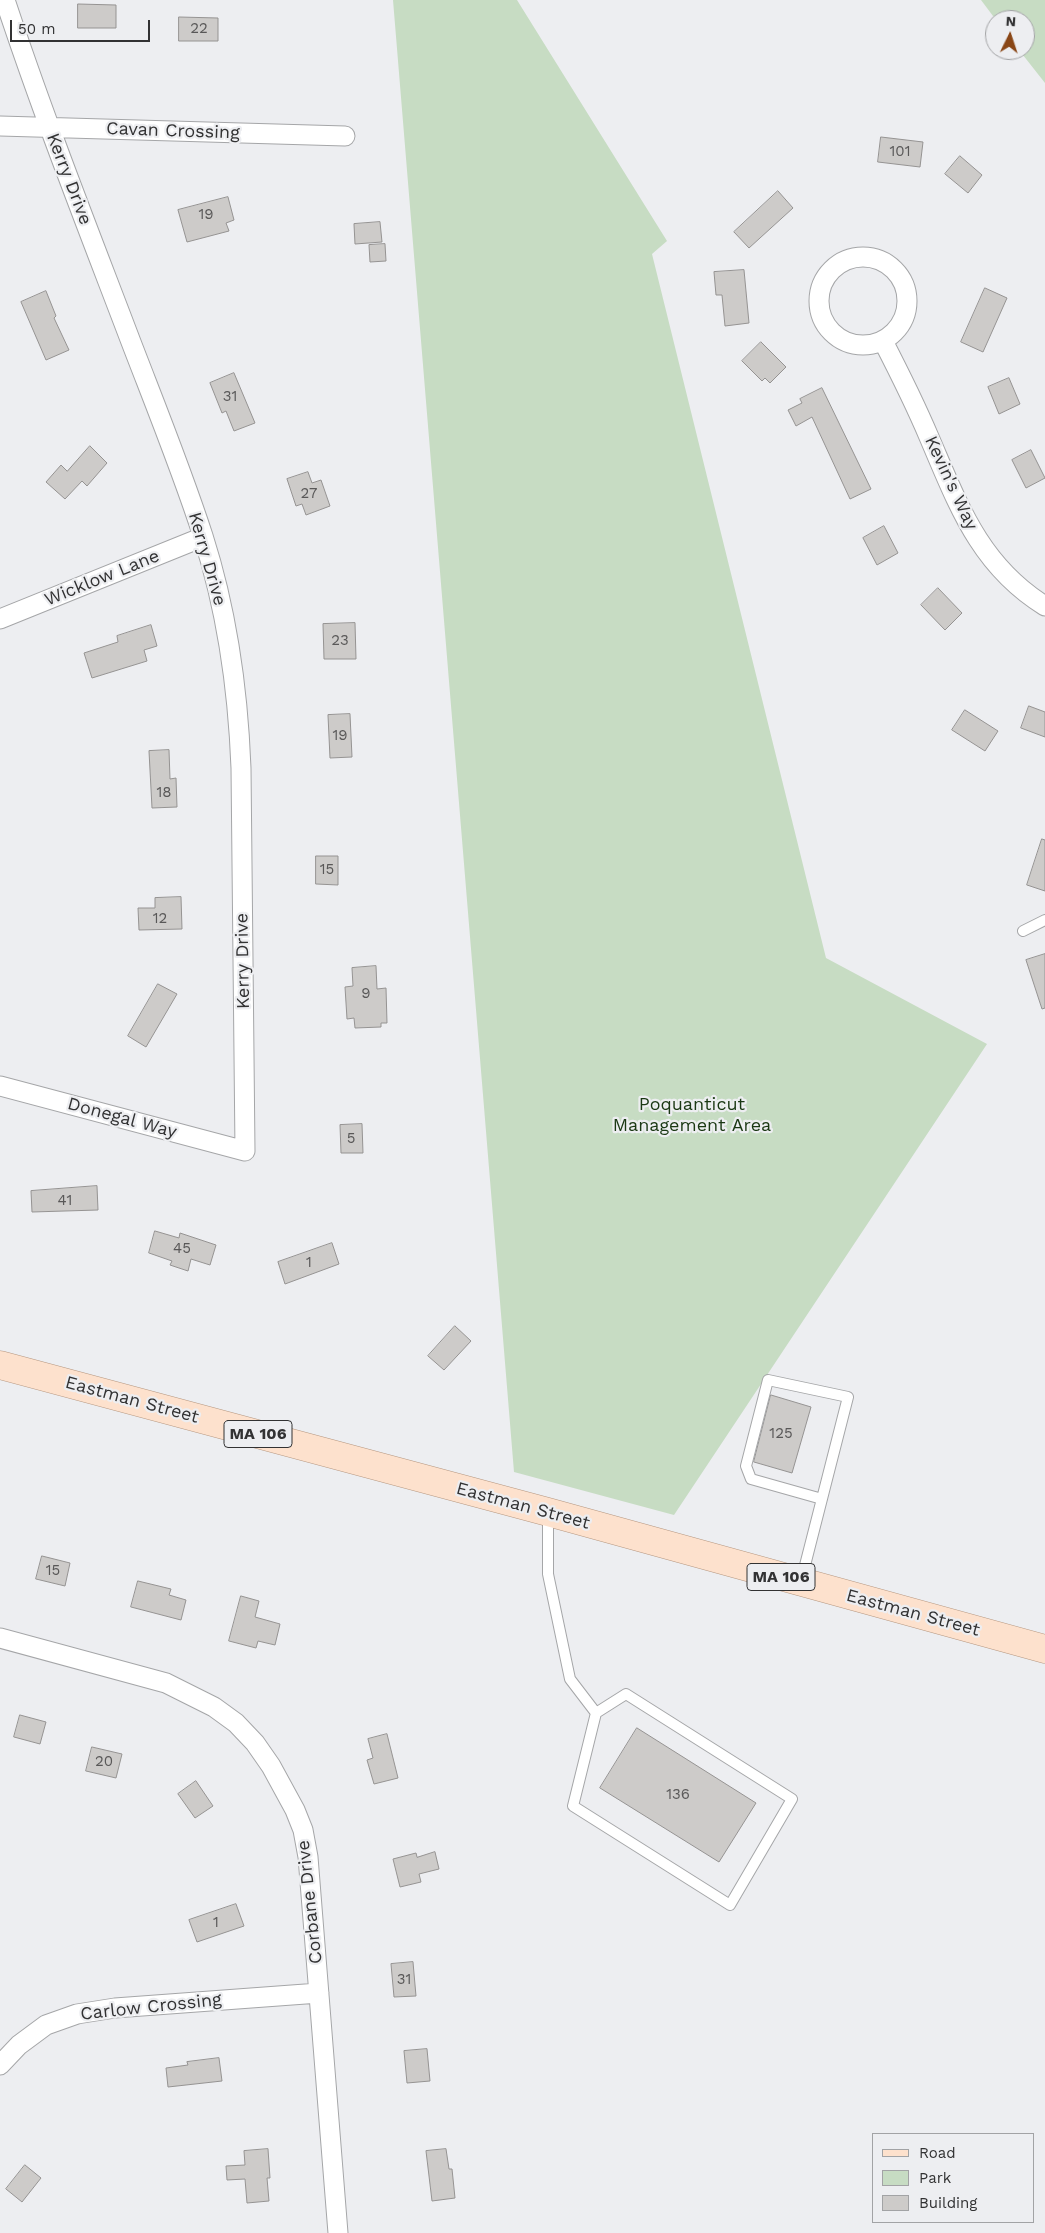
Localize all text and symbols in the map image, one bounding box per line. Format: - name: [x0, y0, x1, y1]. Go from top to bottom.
- scale bar: [12, 10, 152, 42]
- north arrow: [985, 10, 1035, 60]
- text: N: [1005, 13, 1017, 29]
- text: 50 m: [18, 20, 55, 38]
- house number: 22: [190, 20, 208, 38]
- street label: Cavan Crossing: [106, 118, 240, 144]
- street label: Kerry Drive: [42, 130, 96, 228]
- house number: 101: [889, 143, 911, 161]
- house number: 19: [198, 206, 214, 224]
- house number: 31: [223, 388, 237, 406]
- street label: Kevin's Way: [920, 433, 982, 533]
- house number: 27: [301, 485, 317, 503]
- street label: Kerry Drive: [183, 510, 231, 608]
- street label: Wicklow Lane: [41, 545, 163, 611]
- house number: 23: [331, 632, 349, 650]
- house number: 19: [332, 727, 348, 745]
- house number: 18: [156, 784, 172, 802]
- house number: 15: [320, 861, 334, 879]
- house number: 12: [153, 910, 167, 928]
- street label: Kerry Drive: [231, 913, 255, 1009]
- house number: 9: [361, 985, 371, 1003]
- street label: Donegal Way: [65, 1093, 179, 1143]
- park label: Poquanticut Management Area: [613, 1094, 771, 1136]
- house number: 5: [347, 1130, 355, 1148]
- house number: 41: [58, 1192, 72, 1210]
- house number: 45: [173, 1240, 191, 1258]
- house number: 1: [306, 1254, 312, 1272]
- street label: Eastman Street: [63, 1372, 201, 1428]
- road number: MA 106: [224, 1420, 292, 1448]
- house number: 125: [769, 1425, 793, 1443]
- street label: Eastman Street: [454, 1478, 592, 1534]
- house number: 15: [46, 1562, 60, 1580]
- road number: MA 106: [747, 1564, 815, 1590]
- street label: Eastman Street: [844, 1585, 982, 1641]
- house number: 20: [95, 1753, 113, 1771]
- house number: 136: [666, 1786, 690, 1804]
- street label: Corbane Drive: [293, 1839, 327, 1965]
- house number: 1: [213, 1914, 219, 1932]
- house number: 31: [397, 1971, 411, 1989]
- street label: Carlow Crossing: [79, 1989, 223, 2025]
- legend: [872, 2133, 1035, 2223]
- text: Road: [919, 2144, 956, 2162]
- text: Park: [919, 2169, 951, 2187]
- text: Building: [919, 2194, 977, 2212]

